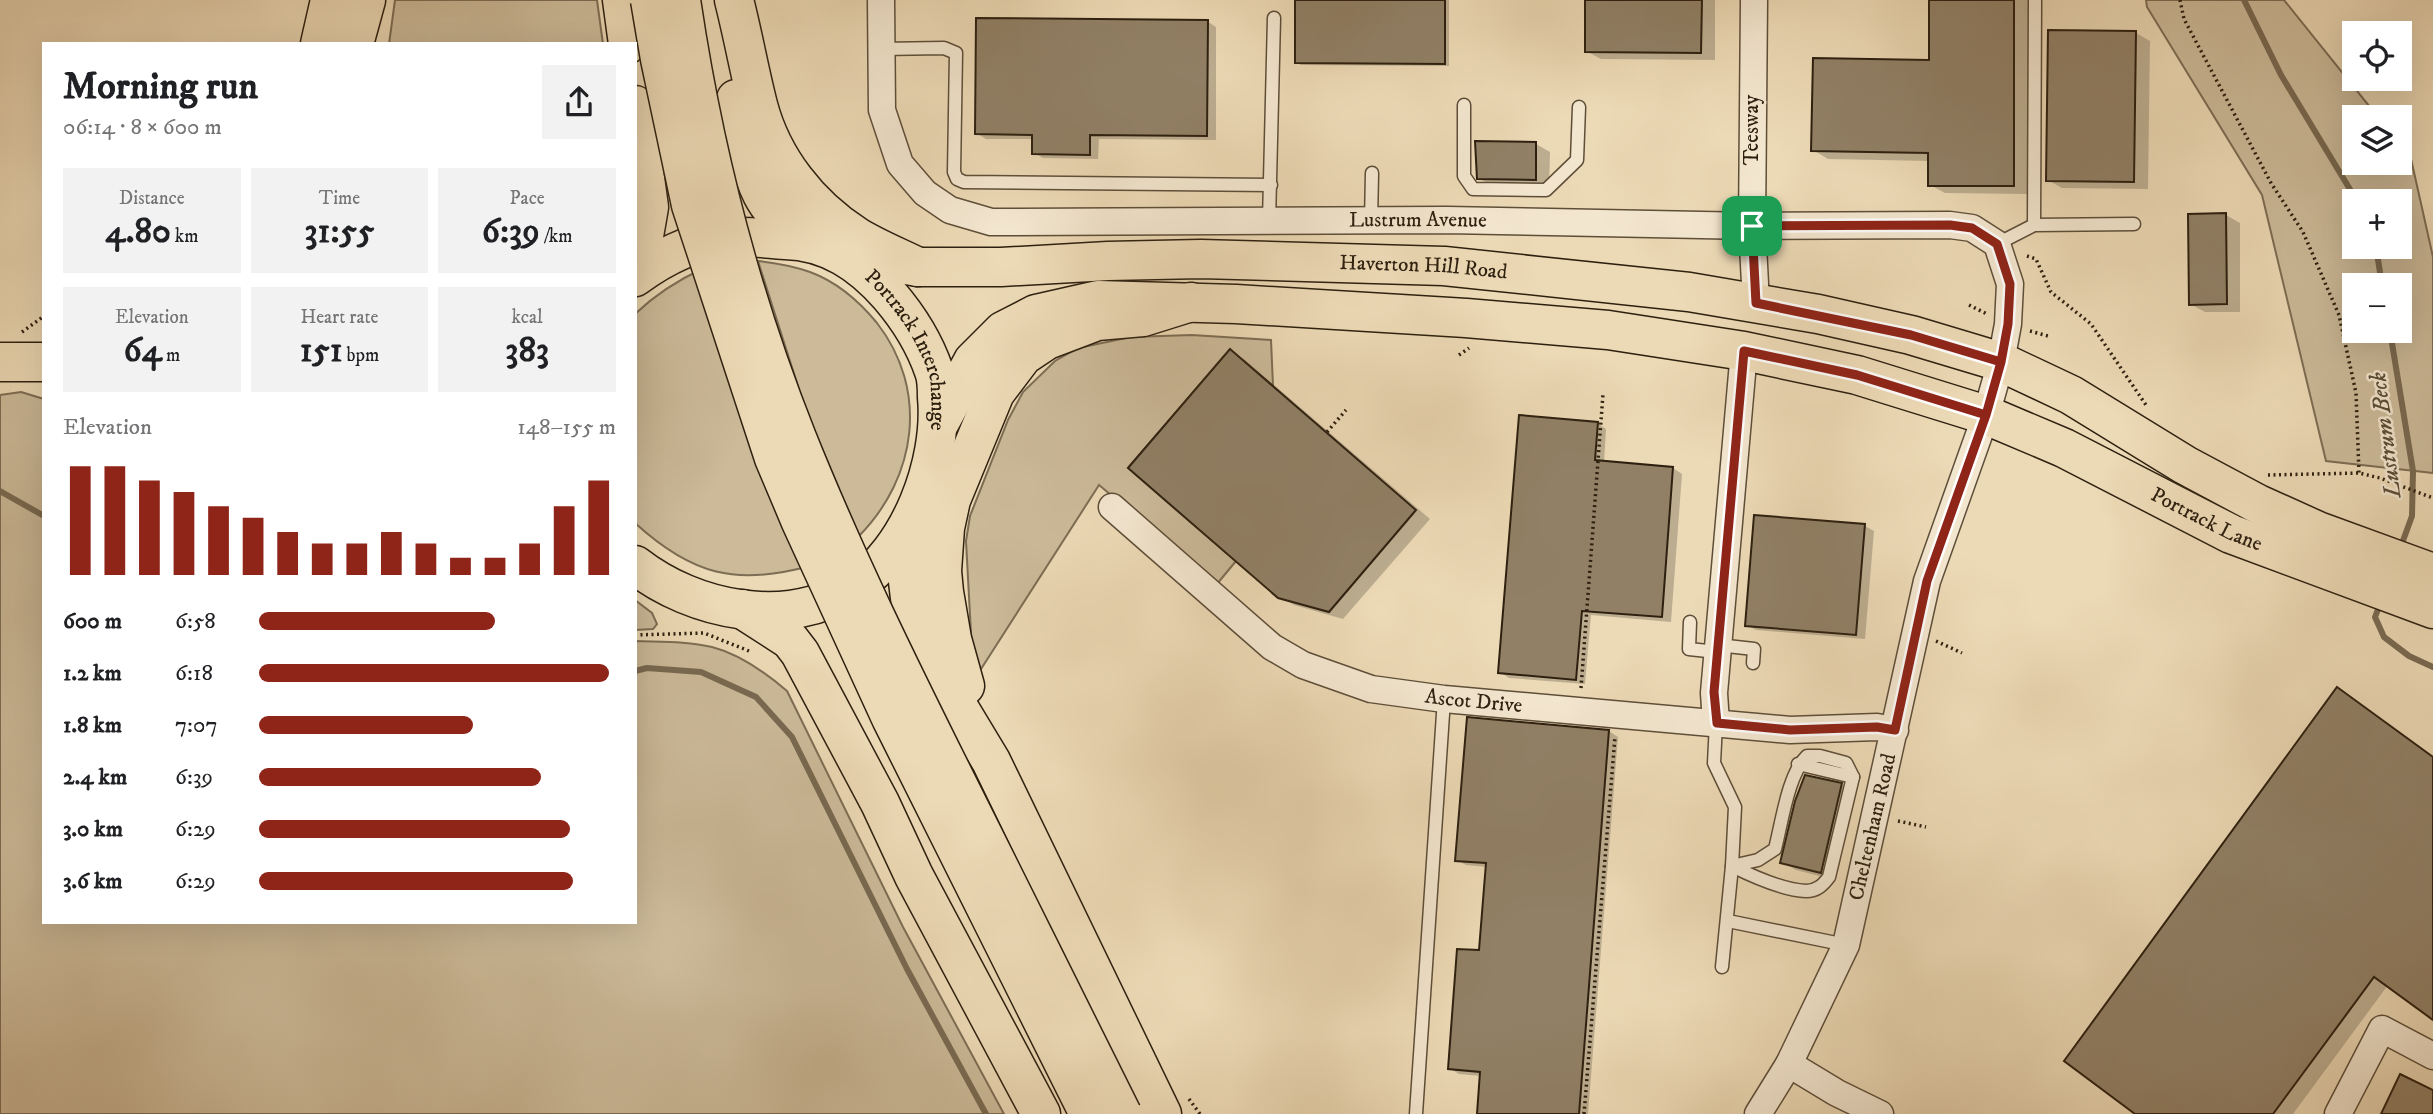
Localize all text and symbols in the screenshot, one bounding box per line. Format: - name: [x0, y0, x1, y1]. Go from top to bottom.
- map controls: [2342, 21, 2412, 343]
- button: locate: [2342, 21, 2412, 91]
- text: Morning run: [63, 63, 258, 111]
- button: share: [542, 65, 616, 139]
- street label: Teesway: [1739, 94, 1765, 165]
- button: layers: [2342, 105, 2412, 175]
- text: 06:14 · 8 × 600 m: [63, 113, 222, 142]
- text: Distance: [119, 187, 185, 210]
- text: Time: [319, 187, 360, 210]
- text: Pace: [510, 187, 545, 210]
- button: +: [2342, 189, 2412, 259]
- pin: [1722, 196, 1782, 256]
- street label: Lustrum Avenue: [1349, 207, 1487, 234]
- icon: arrive: [1733, 207, 1771, 245]
- text: 4.80: [105, 210, 171, 254]
- text: 31:55: [305, 210, 374, 254]
- text: 6:39: [482, 210, 540, 254]
- text: km: [171, 225, 199, 248]
- text: /km: [540, 225, 573, 248]
- street label: Haverton Hill Road: [1339, 250, 1509, 286]
- street label: Portrack Interchange: [859, 264, 951, 432]
- button: −: [2342, 273, 2412, 343]
- text: Elevation: [115, 306, 189, 329]
- text: Heart rate: [301, 306, 378, 329]
- text: kcal: [512, 306, 543, 329]
- text: 64: [123, 329, 162, 373]
- text: 151: [300, 329, 343, 373]
- text: 383: [505, 329, 549, 373]
- text: m: [162, 344, 180, 367]
- text: bpm: [343, 344, 379, 367]
- water label: Lustrum Beck: [2364, 370, 2408, 501]
- text: Elevation: [63, 413, 152, 442]
- text: 148–155 m: [517, 413, 616, 442]
- street label: Portrack Lane: [2146, 482, 2266, 558]
- text: 600 m: [63, 607, 122, 636]
- text: 6:58: [175, 607, 216, 636]
- text: 1.2 km: [63, 659, 122, 688]
- text: 6:18: [175, 659, 213, 688]
- street label: Ascot Drive: [1423, 684, 1524, 719]
- text: 1.8 km: [63, 711, 122, 740]
- text: 7:07: [175, 711, 218, 740]
- street label: Cheltenham Road: [1843, 751, 1903, 903]
- text: 2.4 km: [63, 763, 127, 792]
- text: 6:39: [175, 763, 213, 792]
- text: 3.0 km: [63, 815, 123, 844]
- text: 6:29: [175, 815, 216, 844]
- text: 3.6 km: [63, 867, 123, 896]
- text: 6:29: [175, 867, 216, 896]

